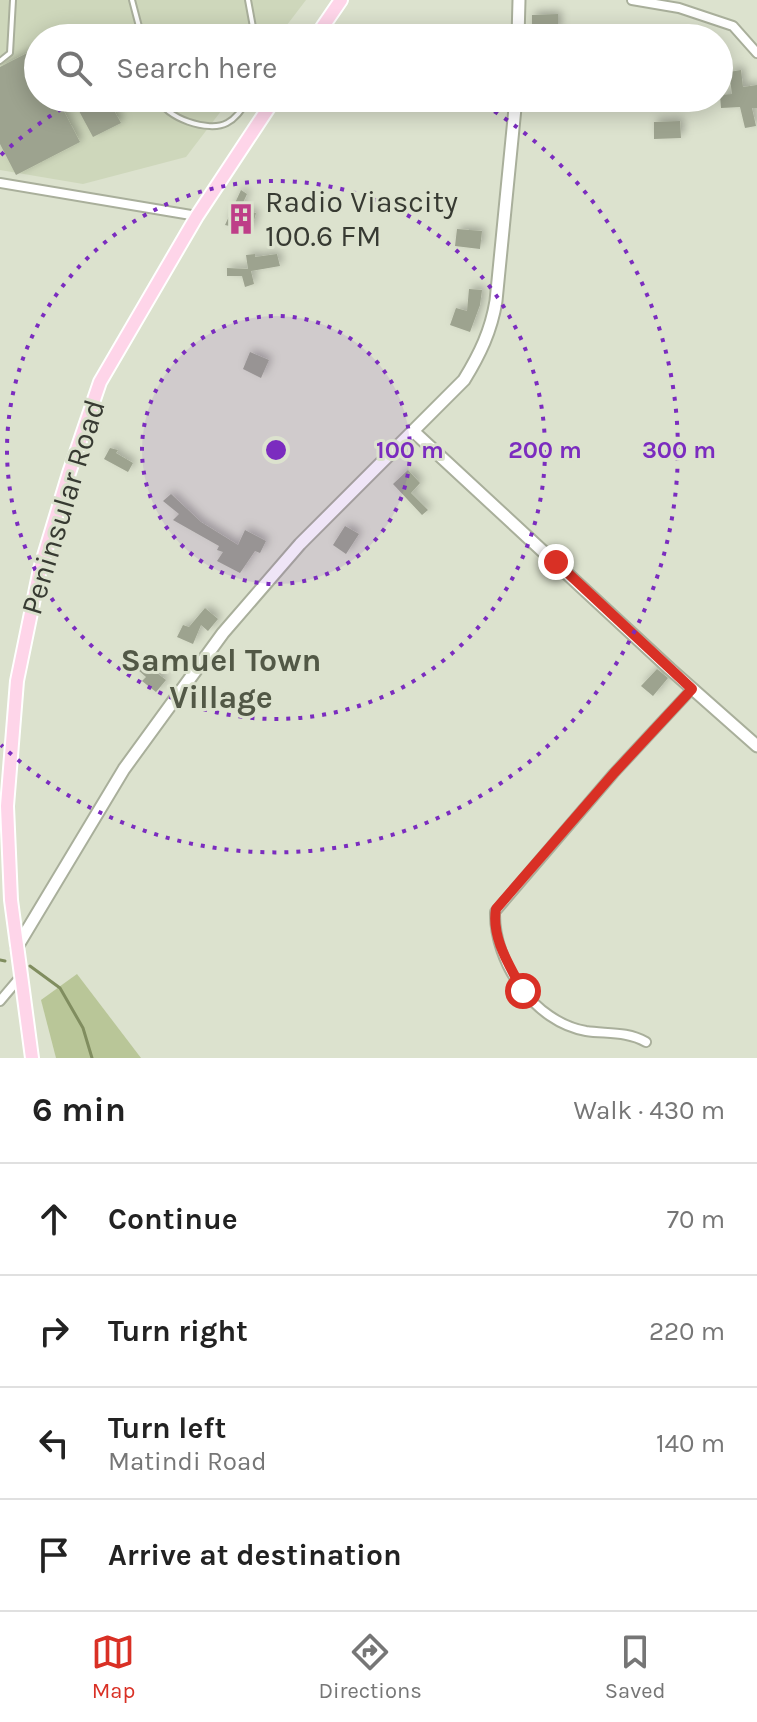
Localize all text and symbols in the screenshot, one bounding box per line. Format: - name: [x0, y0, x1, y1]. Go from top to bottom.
- search box: [24, 24, 733, 112]
- icon: search: [52, 46, 96, 90]
- text: Search here: [116, 50, 277, 86]
- place label: Radio Viascity 100.6 FM: [265, 184, 458, 254]
- building icon: Radio Viascity 100.6 FM: [224, 202, 258, 236]
- street label: Peninsular Road: [13, 395, 113, 619]
- centre of rings: [262, 436, 290, 464]
- text: 100 m: [376, 436, 444, 464]
- text: 200 m: [508, 436, 582, 464]
- text: 300 m: [642, 436, 716, 464]
- route end: [538, 544, 574, 580]
- district label: Samuel Town Village: [121, 642, 321, 716]
- route start: [505, 973, 541, 1009]
- text: 6 min: [32, 1090, 126, 1130]
- text: Walk · 430 m: [574, 1095, 725, 1126]
- icon: ahead: [32, 1197, 76, 1241]
- text: Continue: [108, 1201, 238, 1237]
- text: 70 m: [667, 1204, 725, 1235]
- icon: right: [32, 1309, 76, 1353]
- text: Turn right: [108, 1313, 248, 1349]
- text: 220 m: [649, 1316, 725, 1347]
- text: Turn left: [108, 1410, 226, 1446]
- icon: left: [32, 1421, 76, 1465]
- text: 140 m: [656, 1428, 725, 1459]
- text: Matindi Road: [108, 1446, 267, 1477]
- icon: arrive: [32, 1533, 76, 1577]
- text: Arrive at destination: [108, 1537, 402, 1573]
- tab: Map: [91, 1630, 135, 1704]
- tab: Directions: [318, 1630, 422, 1704]
- tab: Saved: [605, 1630, 666, 1704]

